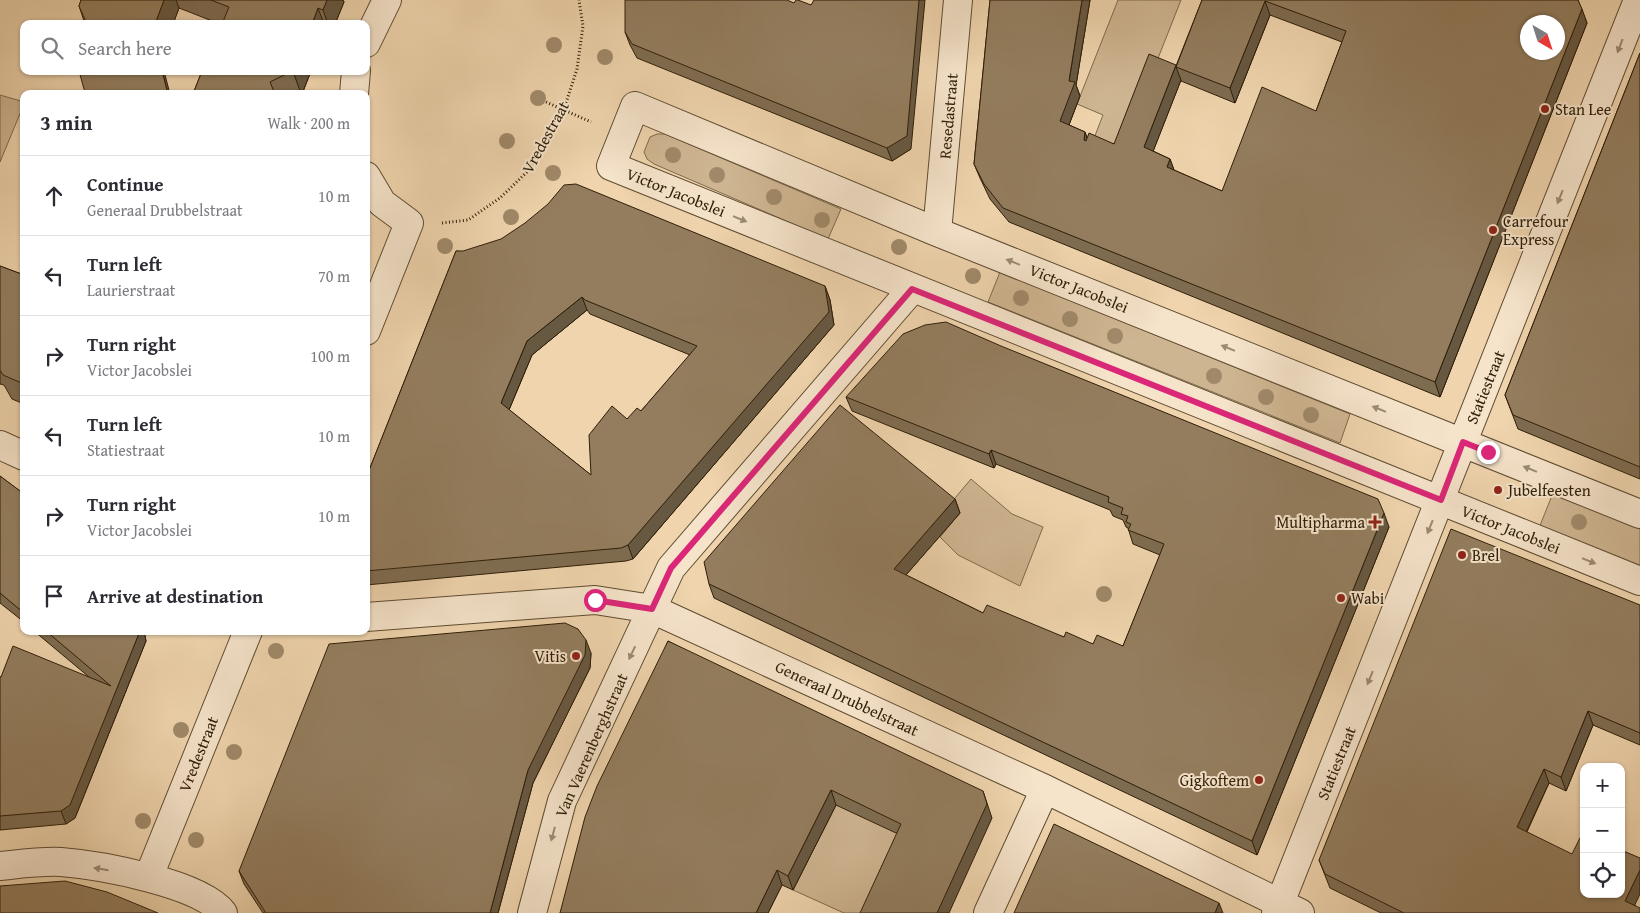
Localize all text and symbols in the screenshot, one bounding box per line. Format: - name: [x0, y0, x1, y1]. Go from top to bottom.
- north arrow: [1520, 15, 1565, 60]
- search box: [20, 20, 370, 75]
- icon: search: [38, 34, 66, 62]
- text: Search here: [78, 34, 172, 62]
- one-way arrow: [1616, 38, 1623, 53]
- street label: Resedastraat: [932, 72, 964, 160]
- street label: Vredestraat: [515, 96, 575, 178]
- place label: Stan Lee: [1555, 97, 1611, 121]
- marker: Stan Lee: [1539, 103, 1551, 115]
- text: 3 min: [40, 107, 92, 138]
- text: Walk · 200 m: [267, 111, 350, 135]
- street label: Victor Jacobslei: [623, 161, 730, 223]
- text: Continue: [87, 170, 164, 198]
- icon: ahead: [40, 182, 68, 210]
- text: 10 m: [318, 184, 350, 208]
- one-way arrow: [1556, 189, 1563, 204]
- text: Generaal Drubbelstraat: [87, 198, 243, 222]
- place label: Carrefour Express: [1503, 209, 1569, 251]
- one-way arrow: [733, 215, 748, 223]
- marker: Carrefour Express: [1487, 224, 1499, 236]
- text: Turn left: [87, 250, 162, 278]
- one-way arrow: [1005, 257, 1020, 265]
- street label: Victor Jacobslei: [1026, 257, 1133, 319]
- icon: left: [40, 262, 68, 290]
- text: 70 m: [318, 264, 350, 288]
- text: Laurierstraat: [87, 278, 175, 302]
- text: Turn right: [87, 330, 176, 358]
- icon: right: [40, 342, 68, 370]
- text: 100 m: [310, 344, 350, 368]
- one-way arrow: [1220, 344, 1235, 352]
- street label: Statiestraat: [1459, 346, 1511, 428]
- text: Victor Jacobslei: [87, 358, 192, 382]
- one-way arrow: [1372, 404, 1386, 412]
- text: Turn left: [87, 410, 162, 438]
- icon: left: [40, 422, 68, 450]
- text: 10 m: [318, 424, 350, 448]
- text: Statiestraat: [87, 438, 165, 462]
- route end: [1477, 441, 1500, 464]
- one-way arrow: [1523, 465, 1537, 473]
- place label: Jubelfeesten: [1506, 478, 1591, 502]
- marker: Jubelfeesten: [1492, 484, 1504, 496]
- text: Turn right: [87, 490, 176, 518]
- street label: Victor Jacobslei: [1458, 498, 1565, 560]
- icon: right: [40, 502, 68, 530]
- text: 10 m: [318, 504, 350, 528]
- place label: Multipharma: [1276, 510, 1365, 534]
- marker: Multipharma: [1369, 516, 1381, 528]
- text: Victor Jacobslei: [87, 518, 192, 542]
- one-way arrow: [1426, 520, 1434, 535]
- place label: Brel: [1472, 543, 1500, 567]
- marker: Brel: [1456, 549, 1468, 561]
- one-way arrow: [1582, 557, 1596, 565]
- icon: arrive: [40, 582, 68, 610]
- text: Arrive at destination: [87, 582, 263, 610]
- place label: Wabi: [1351, 586, 1385, 610]
- route start: [584, 589, 607, 612]
- marker: Wabi: [1335, 592, 1347, 604]
- place label: Vitis: [535, 644, 566, 668]
- one-way arrow: [627, 646, 635, 660]
- marker: Vitis: [570, 650, 582, 662]
- street label: Generaal Drubbelstraat: [771, 654, 923, 742]
- street label: Van Vaerenberghstraat: [548, 669, 634, 821]
- one-way arrow: [1366, 671, 1374, 686]
- street label: Vredestraat: [172, 712, 224, 795]
- street label: Statiestraat: [1310, 722, 1362, 804]
- map controls: [1580, 763, 1625, 898]
- button: +: [1580, 763, 1625, 808]
- place label: Gigkoftem: [1180, 768, 1249, 792]
- marker: Gigkoftem: [1253, 774, 1265, 786]
- button: −: [1580, 808, 1625, 853]
- one-way arrow: [549, 827, 557, 842]
- button: locate: [1580, 853, 1625, 898]
- one-way arrow: [92, 864, 108, 872]

